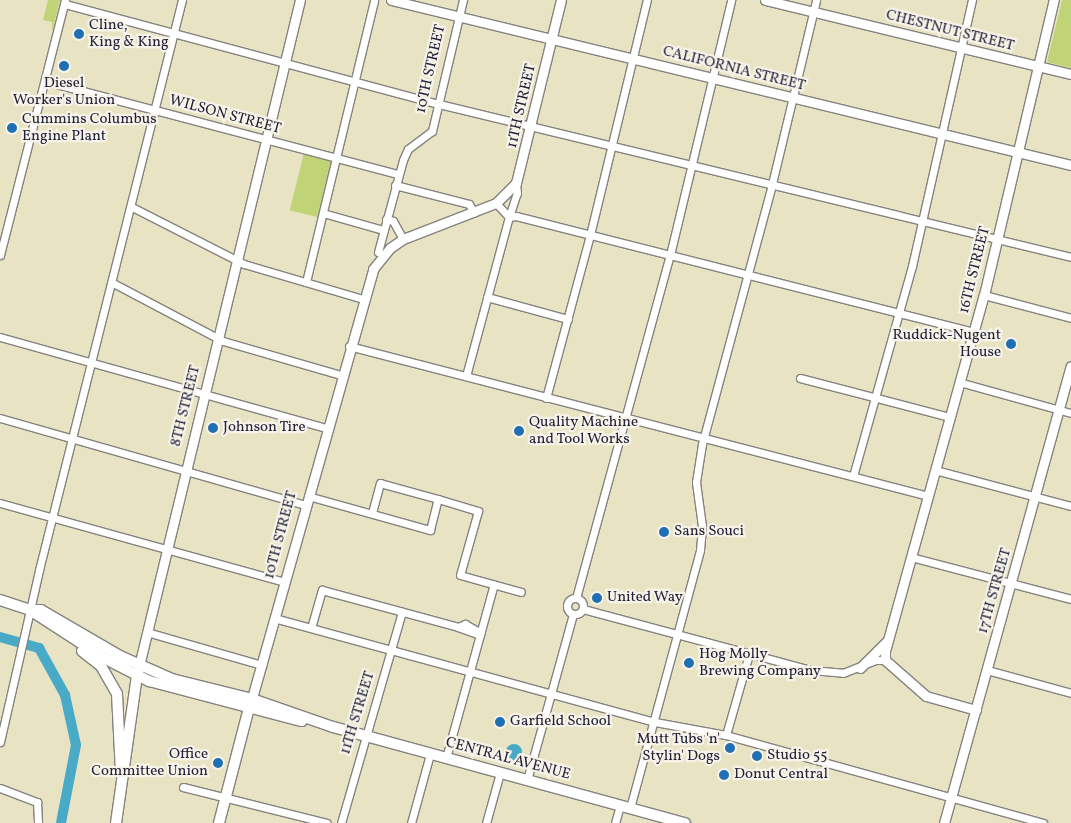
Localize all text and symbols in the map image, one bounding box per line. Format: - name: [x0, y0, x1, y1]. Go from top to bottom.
- street label: CHESTNUT STREET: [884, 6, 1016, 56]
- place label: Cline, King & King: [89, 16, 169, 51]
- street label: 10TH STREET: [412, 23, 450, 115]
- marker: Cline, King & King: [73, 28, 85, 40]
- street label: CALIFORNIA STREET: [661, 43, 807, 95]
- marker: Diesel Worker's Union: [58, 60, 70, 72]
- street label: 11TH STREET: [504, 62, 540, 150]
- place label: Diesel Worker's Union: [13, 74, 115, 109]
- street label: WILSON STREET: [167, 91, 283, 139]
- place label: Cummins Columbus Engine Plant: [22, 110, 157, 145]
- marker: Cummins Columbus Engine Plant: [6, 122, 18, 134]
- street label: 16TH STREET: [956, 225, 994, 315]
- place label: Ruddick-Nugent House: [893, 326, 1001, 361]
- marker: Ruddick-Nugent House: [1005, 338, 1017, 350]
- street label: 8TH STREET: [167, 363, 205, 449]
- place label: Quality Machine and Tool Works: [529, 413, 639, 448]
- place label: Johnson Tire: [223, 419, 306, 437]
- marker: Johnson Tire: [207, 422, 219, 434]
- marker: Quality Machine and Tool Works: [513, 425, 525, 437]
- street label: 10TH STREET: [261, 489, 301, 581]
- place label: Sans Souci: [674, 523, 744, 541]
- marker: Sans Souci: [658, 526, 670, 538]
- street label: 17TH STREET: [974, 546, 1016, 636]
- place label: United Way: [607, 589, 683, 607]
- marker: United Way: [591, 592, 603, 604]
- place label: Hog Molly Brewing Company: [699, 645, 821, 680]
- marker: Hog Molly Brewing Company: [683, 657, 695, 669]
- street label: 11TH STREET: [337, 669, 379, 757]
- place label: Garfield School: [510, 713, 611, 731]
- marker: Garfield School: [494, 716, 506, 728]
- place label: Mutt Tubs 'n' Stylin' Dogs: [636, 730, 720, 765]
- street label: CENTRAL AVENUE: [444, 734, 572, 784]
- marker: Mutt Tubs 'n' Stylin' Dogs: [724, 742, 736, 754]
- place label: Office Committee Union: [91, 745, 208, 780]
- place label: Studio 55: [767, 747, 827, 765]
- marker: Studio 55: [751, 750, 763, 762]
- marker: Office Committee Union: [212, 757, 224, 769]
- place label: Donut Central: [734, 766, 828, 784]
- marker: Donut Central: [718, 769, 730, 781]

